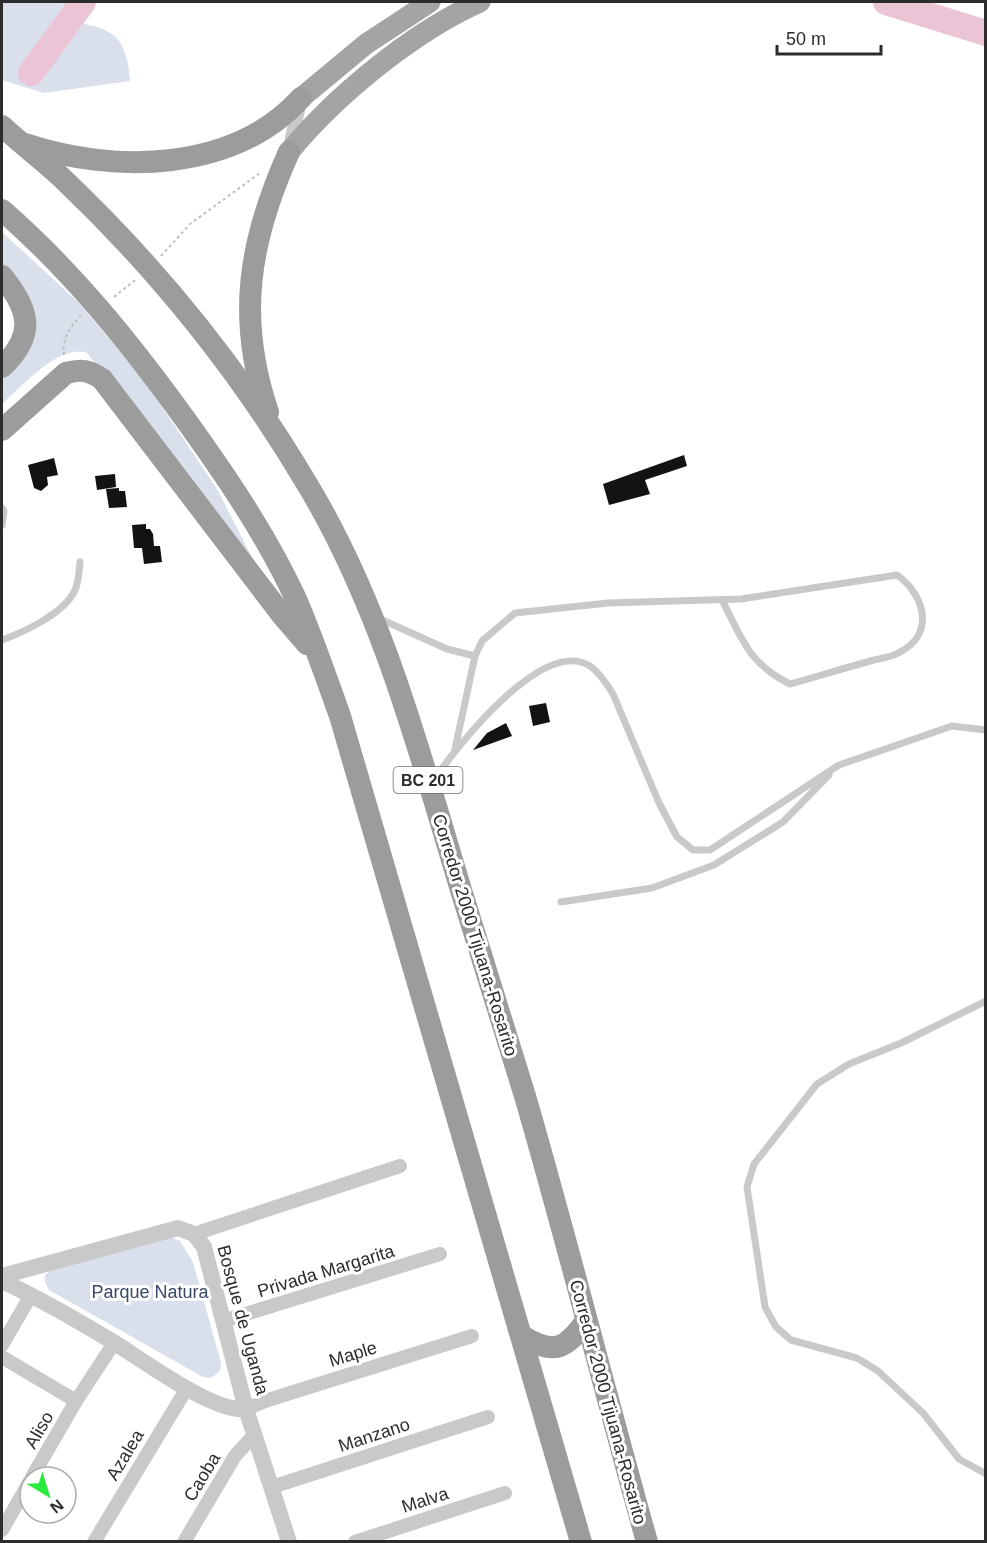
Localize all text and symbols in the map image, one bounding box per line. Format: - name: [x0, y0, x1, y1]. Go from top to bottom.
- scale bar: [777, 18, 880, 56]
- text: 50 m: [786, 29, 826, 49]
- road number: BC 201: [394, 767, 462, 793]
- street label: Corredor 2000 Tijuana-Rosarito: [429, 812, 521, 1058]
- street label: Privada Margarita: [255, 1240, 398, 1301]
- street label: Bosque de Uganda: [213, 1243, 273, 1398]
- street label: Corredor 2000 Tijuana-Rosarito: [566, 1278, 650, 1526]
- park label: Parque Natura: [91, 1282, 210, 1302]
- street label: Maple: [327, 1337, 379, 1371]
- street label: Aliso: [21, 1408, 57, 1452]
- street label: Manzano: [336, 1414, 412, 1456]
- street label: Azalea: [102, 1425, 148, 1484]
- street label: Caoba: [180, 1448, 225, 1505]
- north arrow: [18, 1465, 78, 1525]
- street label: Malva: [399, 1483, 452, 1517]
- text: N: [47, 1496, 67, 1517]

